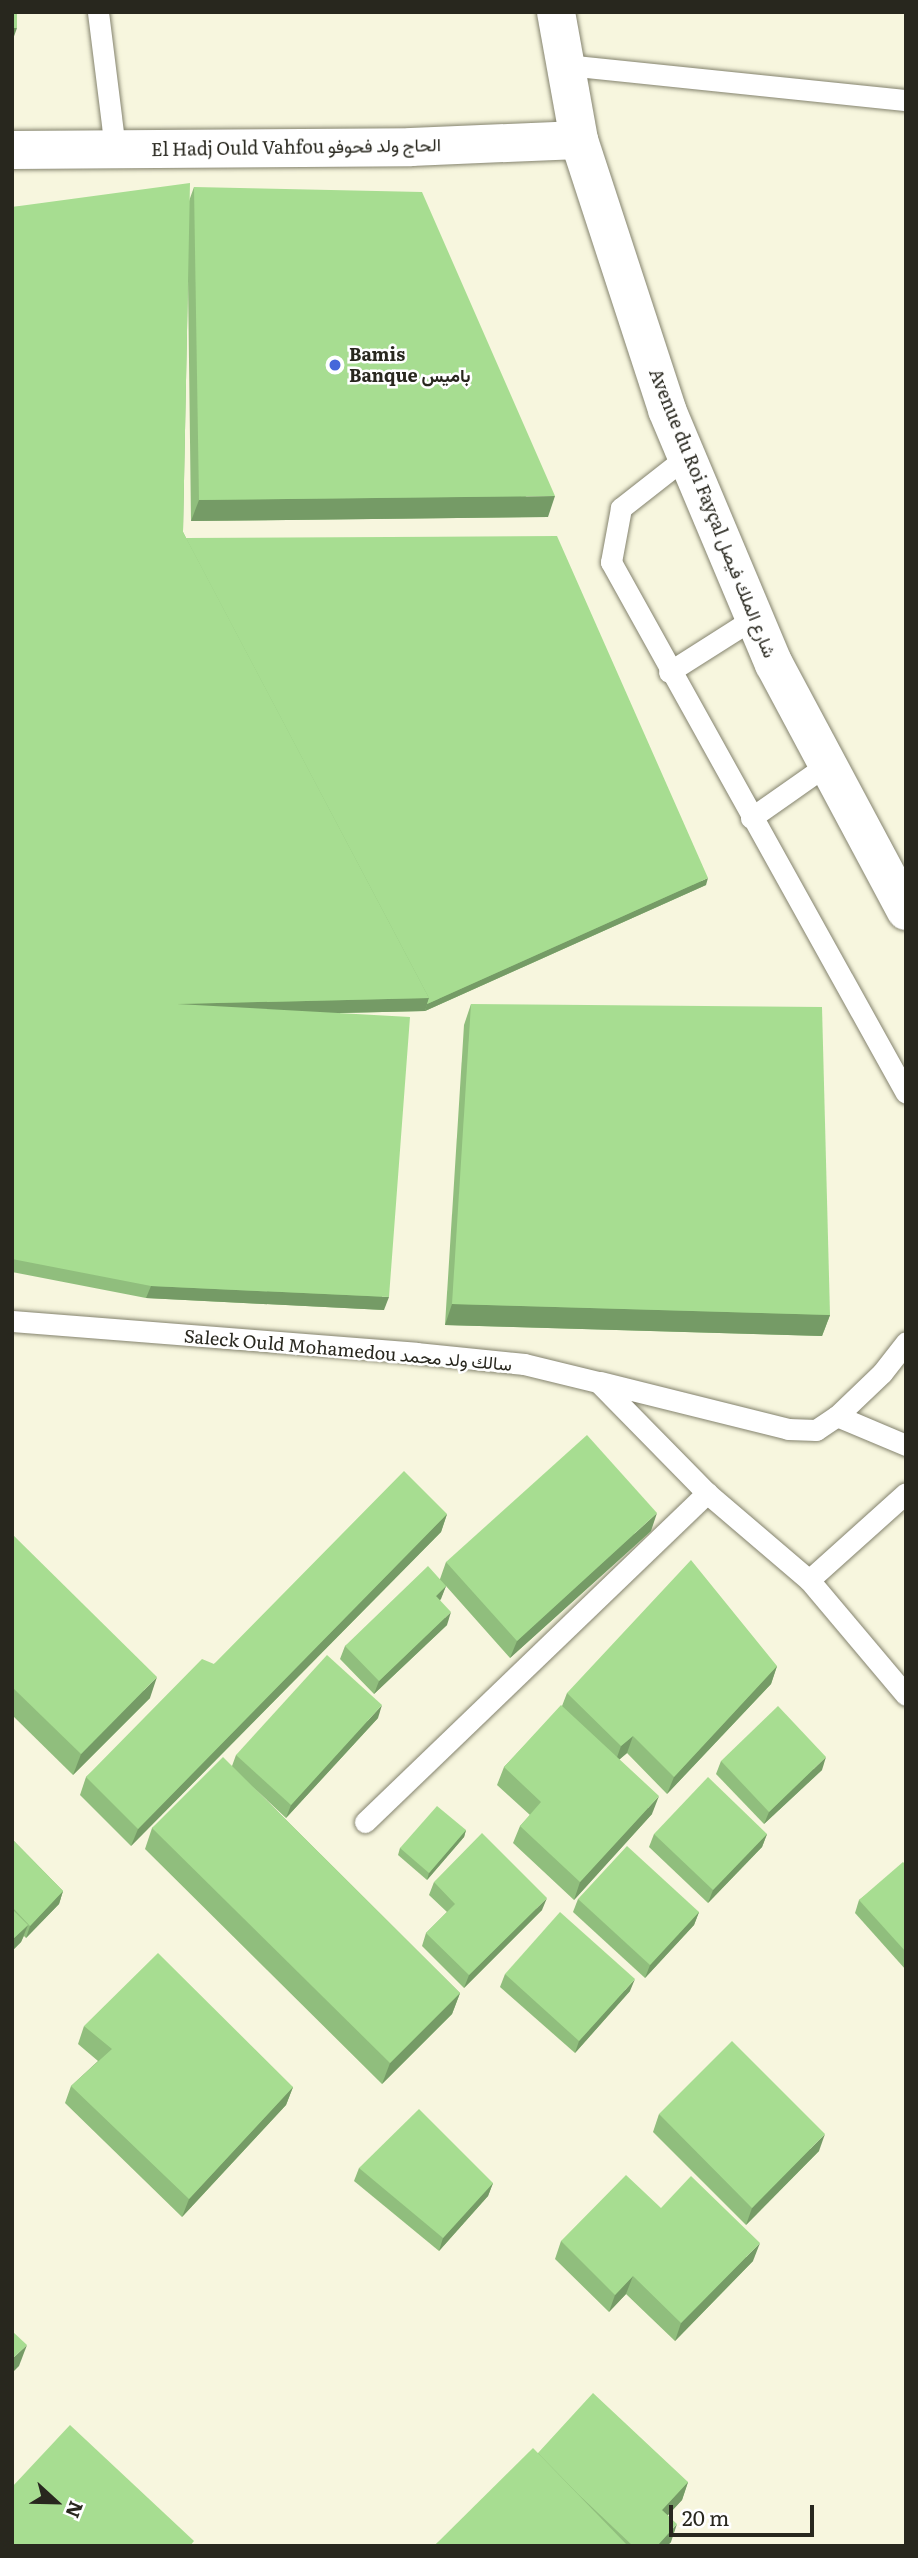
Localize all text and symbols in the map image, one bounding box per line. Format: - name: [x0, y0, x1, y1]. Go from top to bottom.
- street label: El Hadj Ould Vahfou الحاج ولد فحوفو: [151, 134, 441, 160]
- place label: Bamis Banque باميس: [349, 344, 471, 386]
- marker: Bamis Banque باميس: [327, 357, 343, 373]
- street label: Avenue du Roi Fayçal شارع الملك فيصل: [645, 365, 781, 661]
- street label: Saleck Ould Mohamedou سالك ولد محمد: [183, 1325, 513, 1375]
- north arrow: [21, 2467, 91, 2537]
- scale bar: [673, 2492, 818, 2536]
- text: N: [60, 2497, 91, 2522]
- text: 20 m: [682, 2501, 729, 2532]

